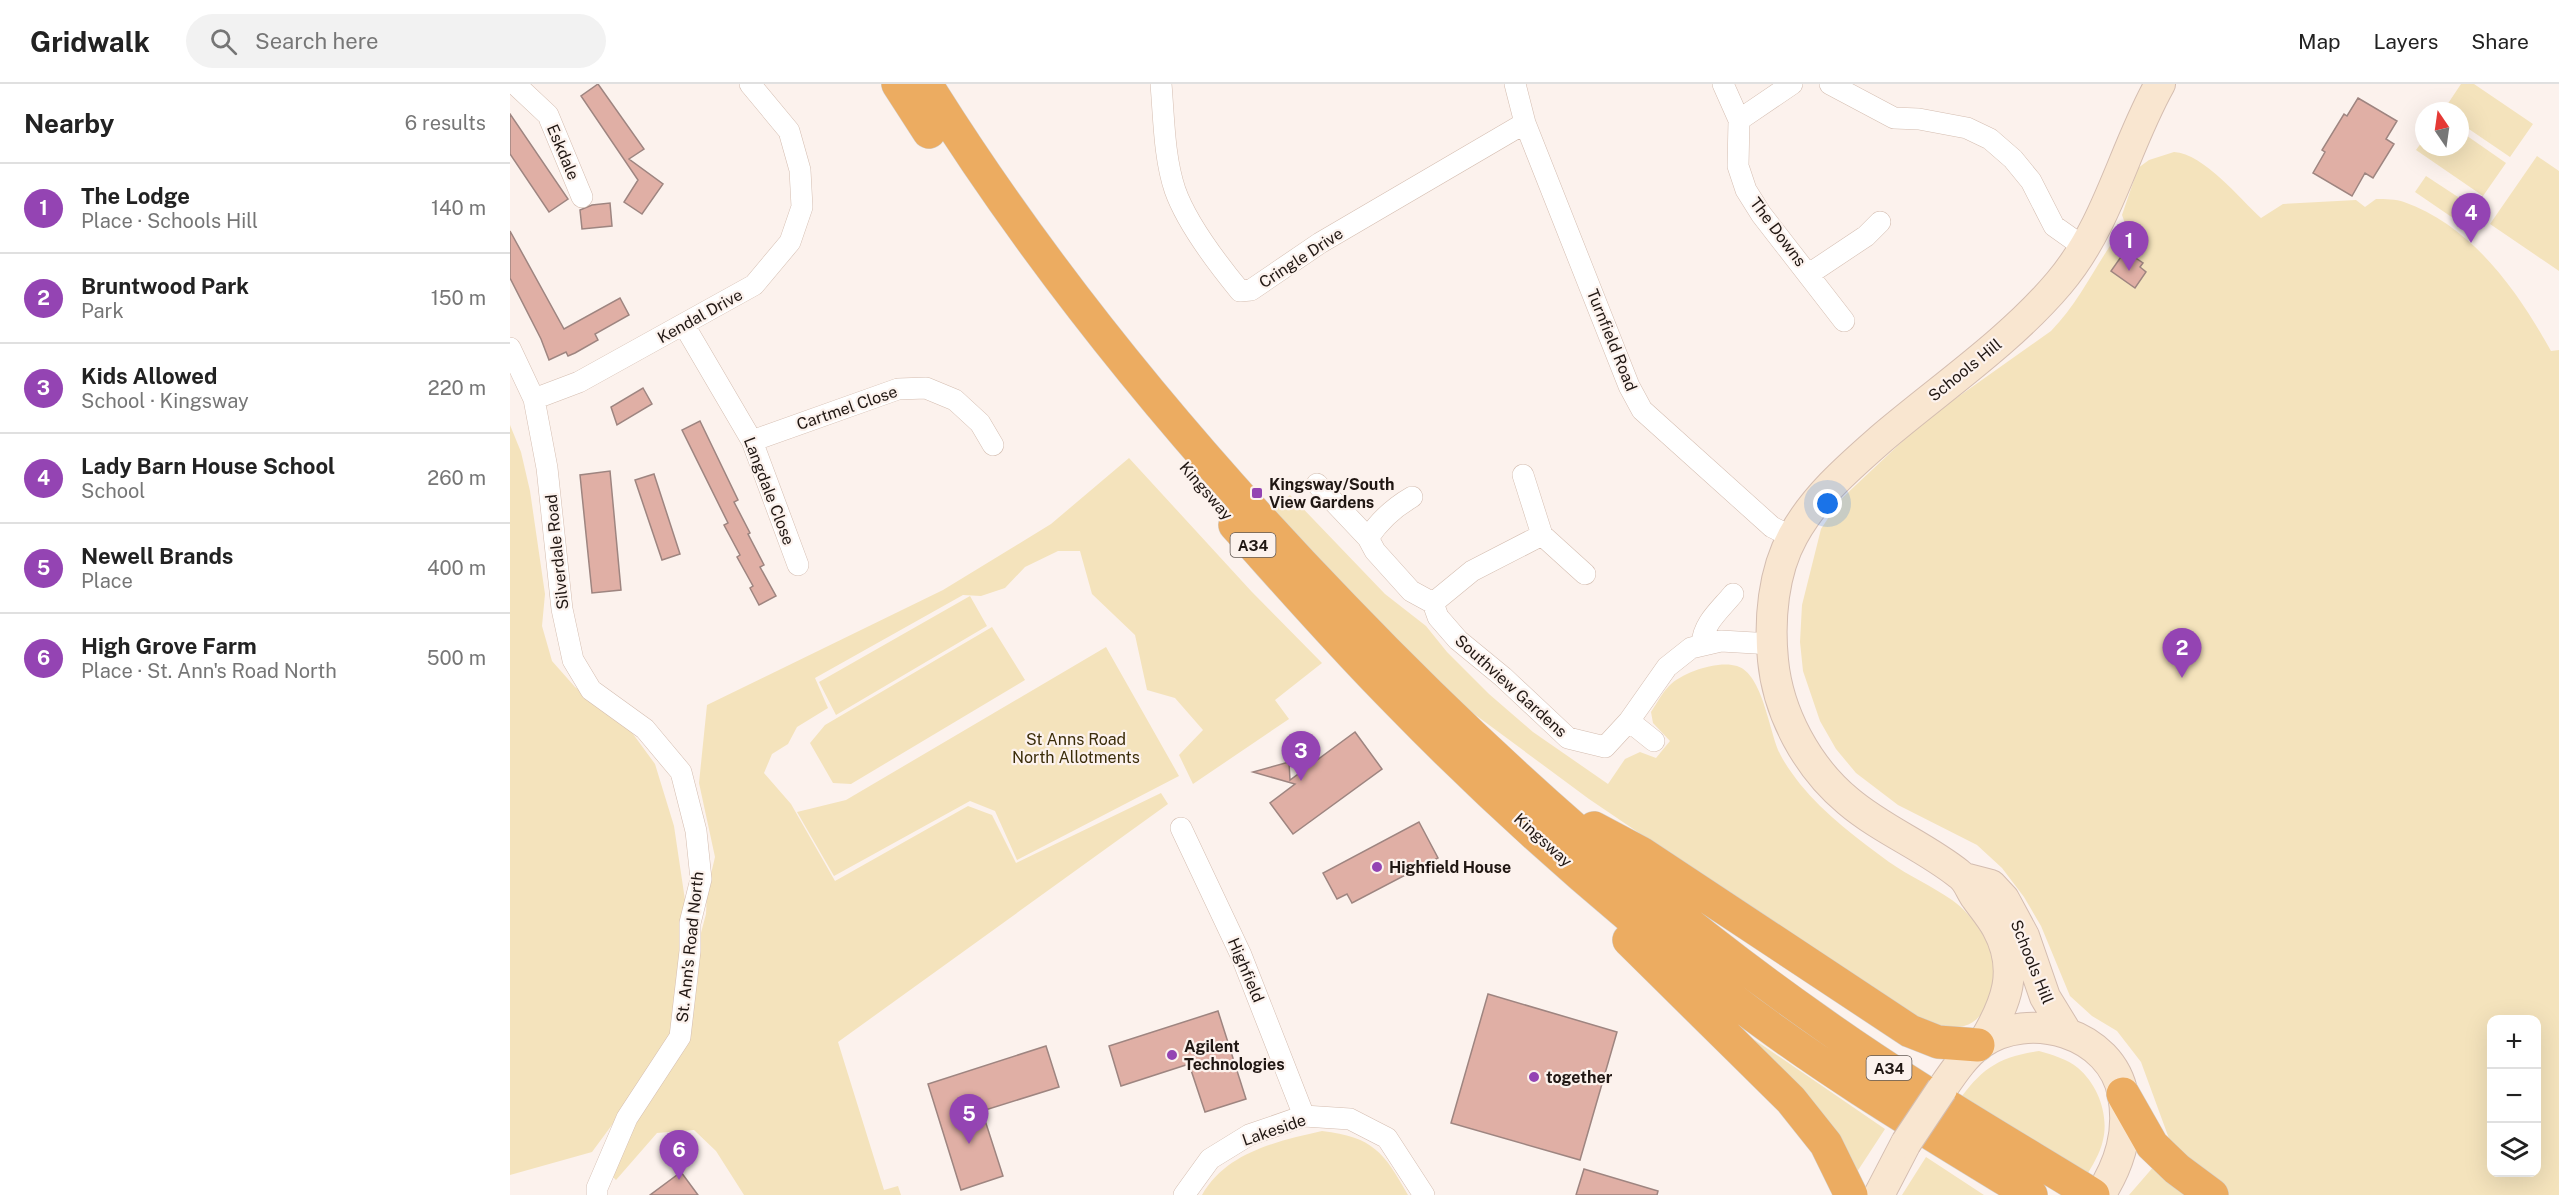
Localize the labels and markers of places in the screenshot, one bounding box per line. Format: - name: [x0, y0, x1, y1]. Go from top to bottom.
- pin: 4: [2452, 194, 2490, 243]
- pin: 1: [2110, 222, 2148, 271]
- place label: Kingsway/South View Gardens: [1269, 475, 1395, 512]
- marker: Kingsway/South View Gardens: [1250, 486, 1264, 500]
- pin: 2: [2162, 628, 2202, 678]
- pin: 3: [1282, 732, 1320, 781]
- place label: Highfield House: [1389, 858, 1511, 877]
- marker: Highfield House: [1370, 860, 1384, 874]
- place label: Agilent Technologies: [1184, 1037, 1285, 1074]
- marker: Agilent Technologies: [1165, 1048, 1179, 1062]
- place label: together: [1546, 1068, 1613, 1087]
- marker: together: [1527, 1070, 1541, 1084]
- pin: 5: [950, 1094, 988, 1144]
- pin: 6: [660, 1130, 698, 1180]

